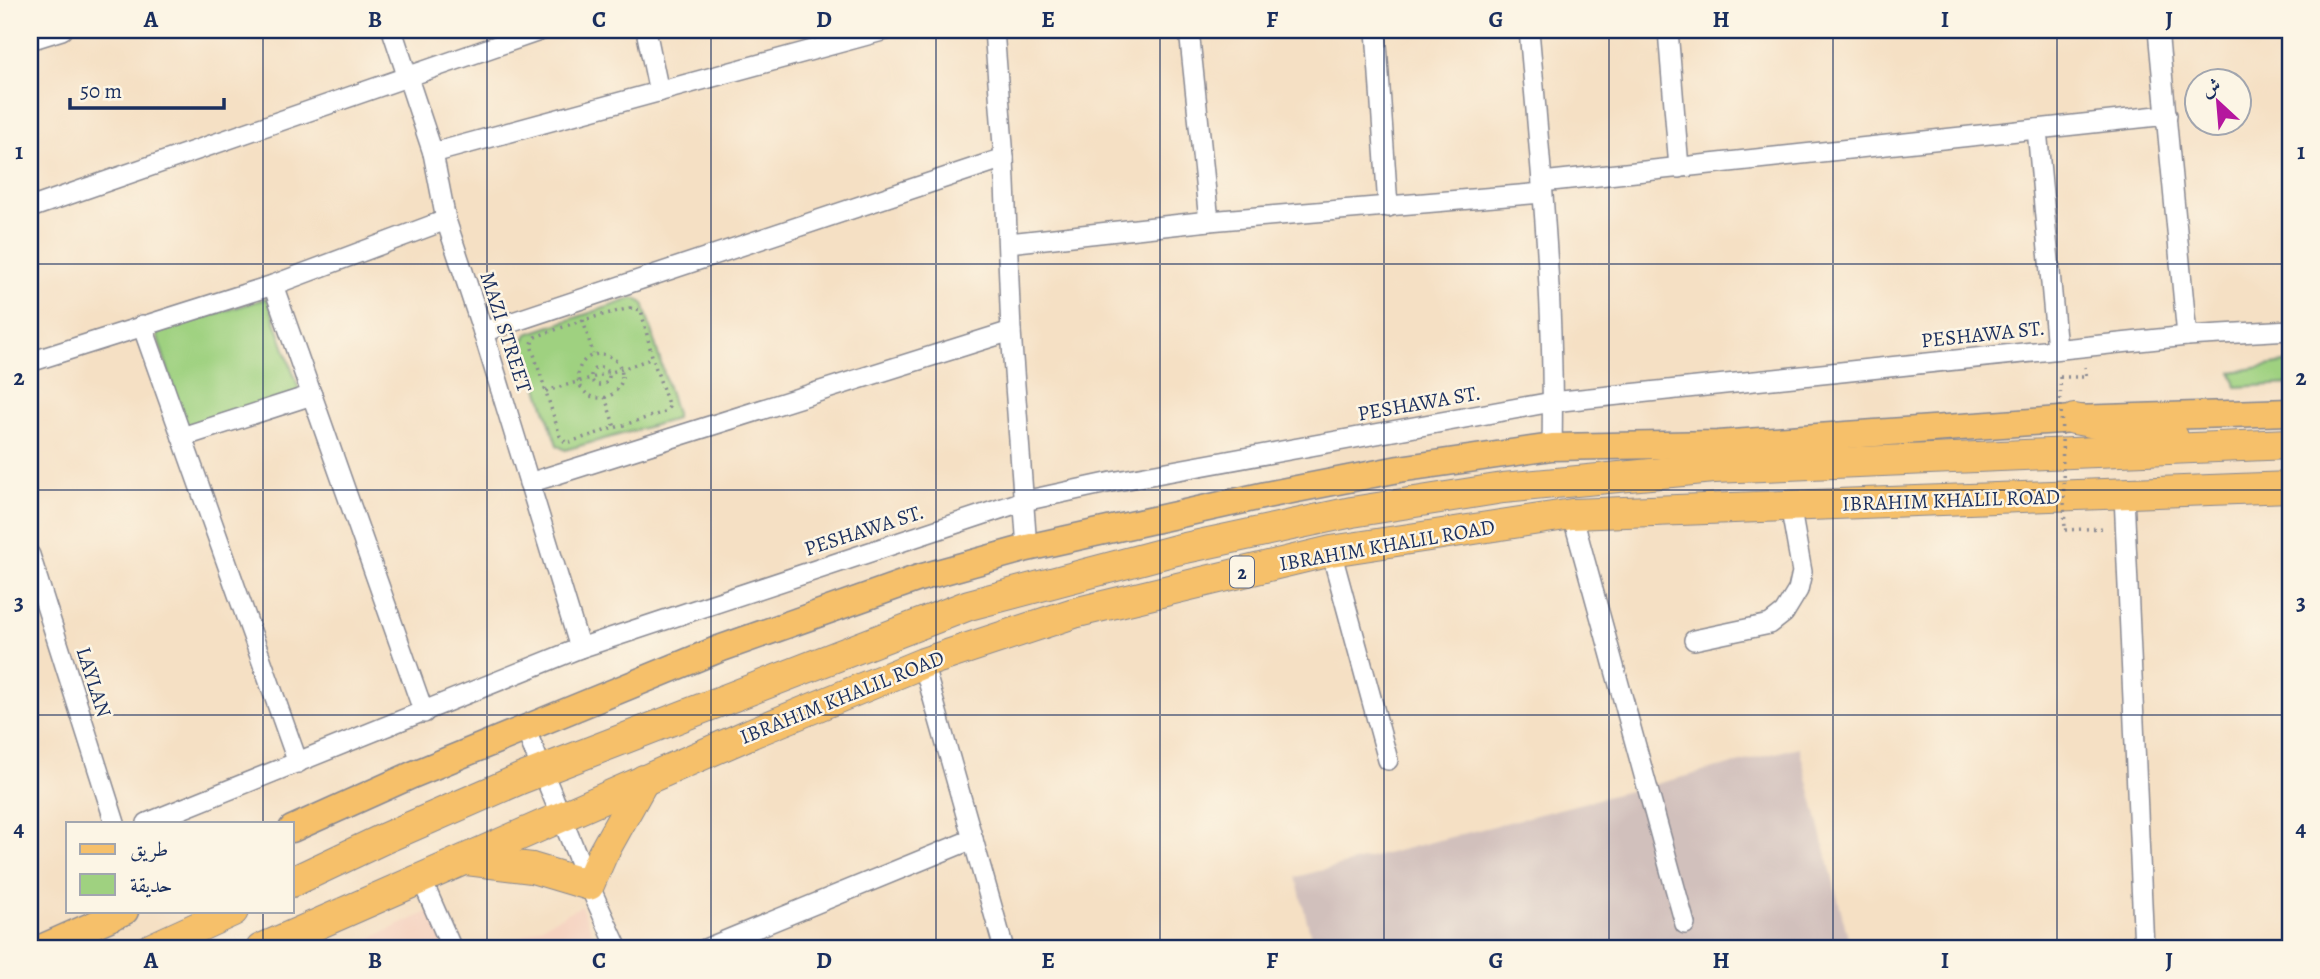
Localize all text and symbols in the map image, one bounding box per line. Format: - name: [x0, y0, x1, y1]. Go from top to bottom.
- text: A: [143, 4, 159, 35]
- text: B: [368, 4, 382, 35]
- text: C: [592, 4, 606, 35]
- text: D: [816, 4, 832, 35]
- text: E: [1041, 4, 1055, 35]
- text: F: [1266, 4, 1279, 35]
- text: G: [1488, 4, 1504, 35]
- text: H: [1712, 4, 1730, 35]
- text: I: [1941, 4, 1949, 35]
- text: J: [2165, 4, 2173, 35]
- scale bar: [70, 66, 224, 110]
- north arrow: [2184, 66, 2254, 136]
- text: ش: [2197, 72, 2225, 103]
- text: 50 m: [80, 77, 122, 105]
- text: 1: [15, 136, 23, 167]
- text: 1: [2297, 136, 2305, 167]
- street label: MAZI STREET: [473, 268, 539, 396]
- street label: PESHAWA ST.: [1920, 314, 2046, 354]
- text: 2: [13, 362, 25, 393]
- text: 2: [2295, 362, 2307, 393]
- street label: PESHAWA ST.: [1355, 378, 1483, 428]
- street label: IBRAHIM KHALIL ROAD: [1841, 482, 2061, 518]
- street label: PESHAWA ST.: [800, 497, 928, 563]
- street label: IBRAHIM KHALIL ROAD: [1277, 512, 1497, 578]
- road number: 2: [1230, 556, 1254, 587]
- text: 3: [14, 587, 24, 618]
- text: 3: [2296, 587, 2306, 618]
- street label: LAYLAN: [69, 643, 119, 721]
- street label: IBRAHIM KHALIL ROAD: [736, 643, 948, 751]
- text: 4: [14, 813, 25, 844]
- text: 4: [2296, 813, 2307, 844]
- legend: [66, 822, 294, 912]
- text: طريق: [130, 835, 168, 863]
- text: حديقة: [130, 871, 173, 899]
- text: A: [143, 945, 159, 976]
- text: B: [368, 945, 382, 976]
- text: C: [592, 945, 606, 976]
- text: D: [816, 945, 832, 976]
- text: E: [1041, 945, 1055, 976]
- text: F: [1266, 945, 1279, 976]
- text: G: [1488, 945, 1504, 976]
- text: H: [1712, 945, 1730, 976]
- text: I: [1941, 945, 1949, 976]
- text: J: [2165, 945, 2173, 976]

